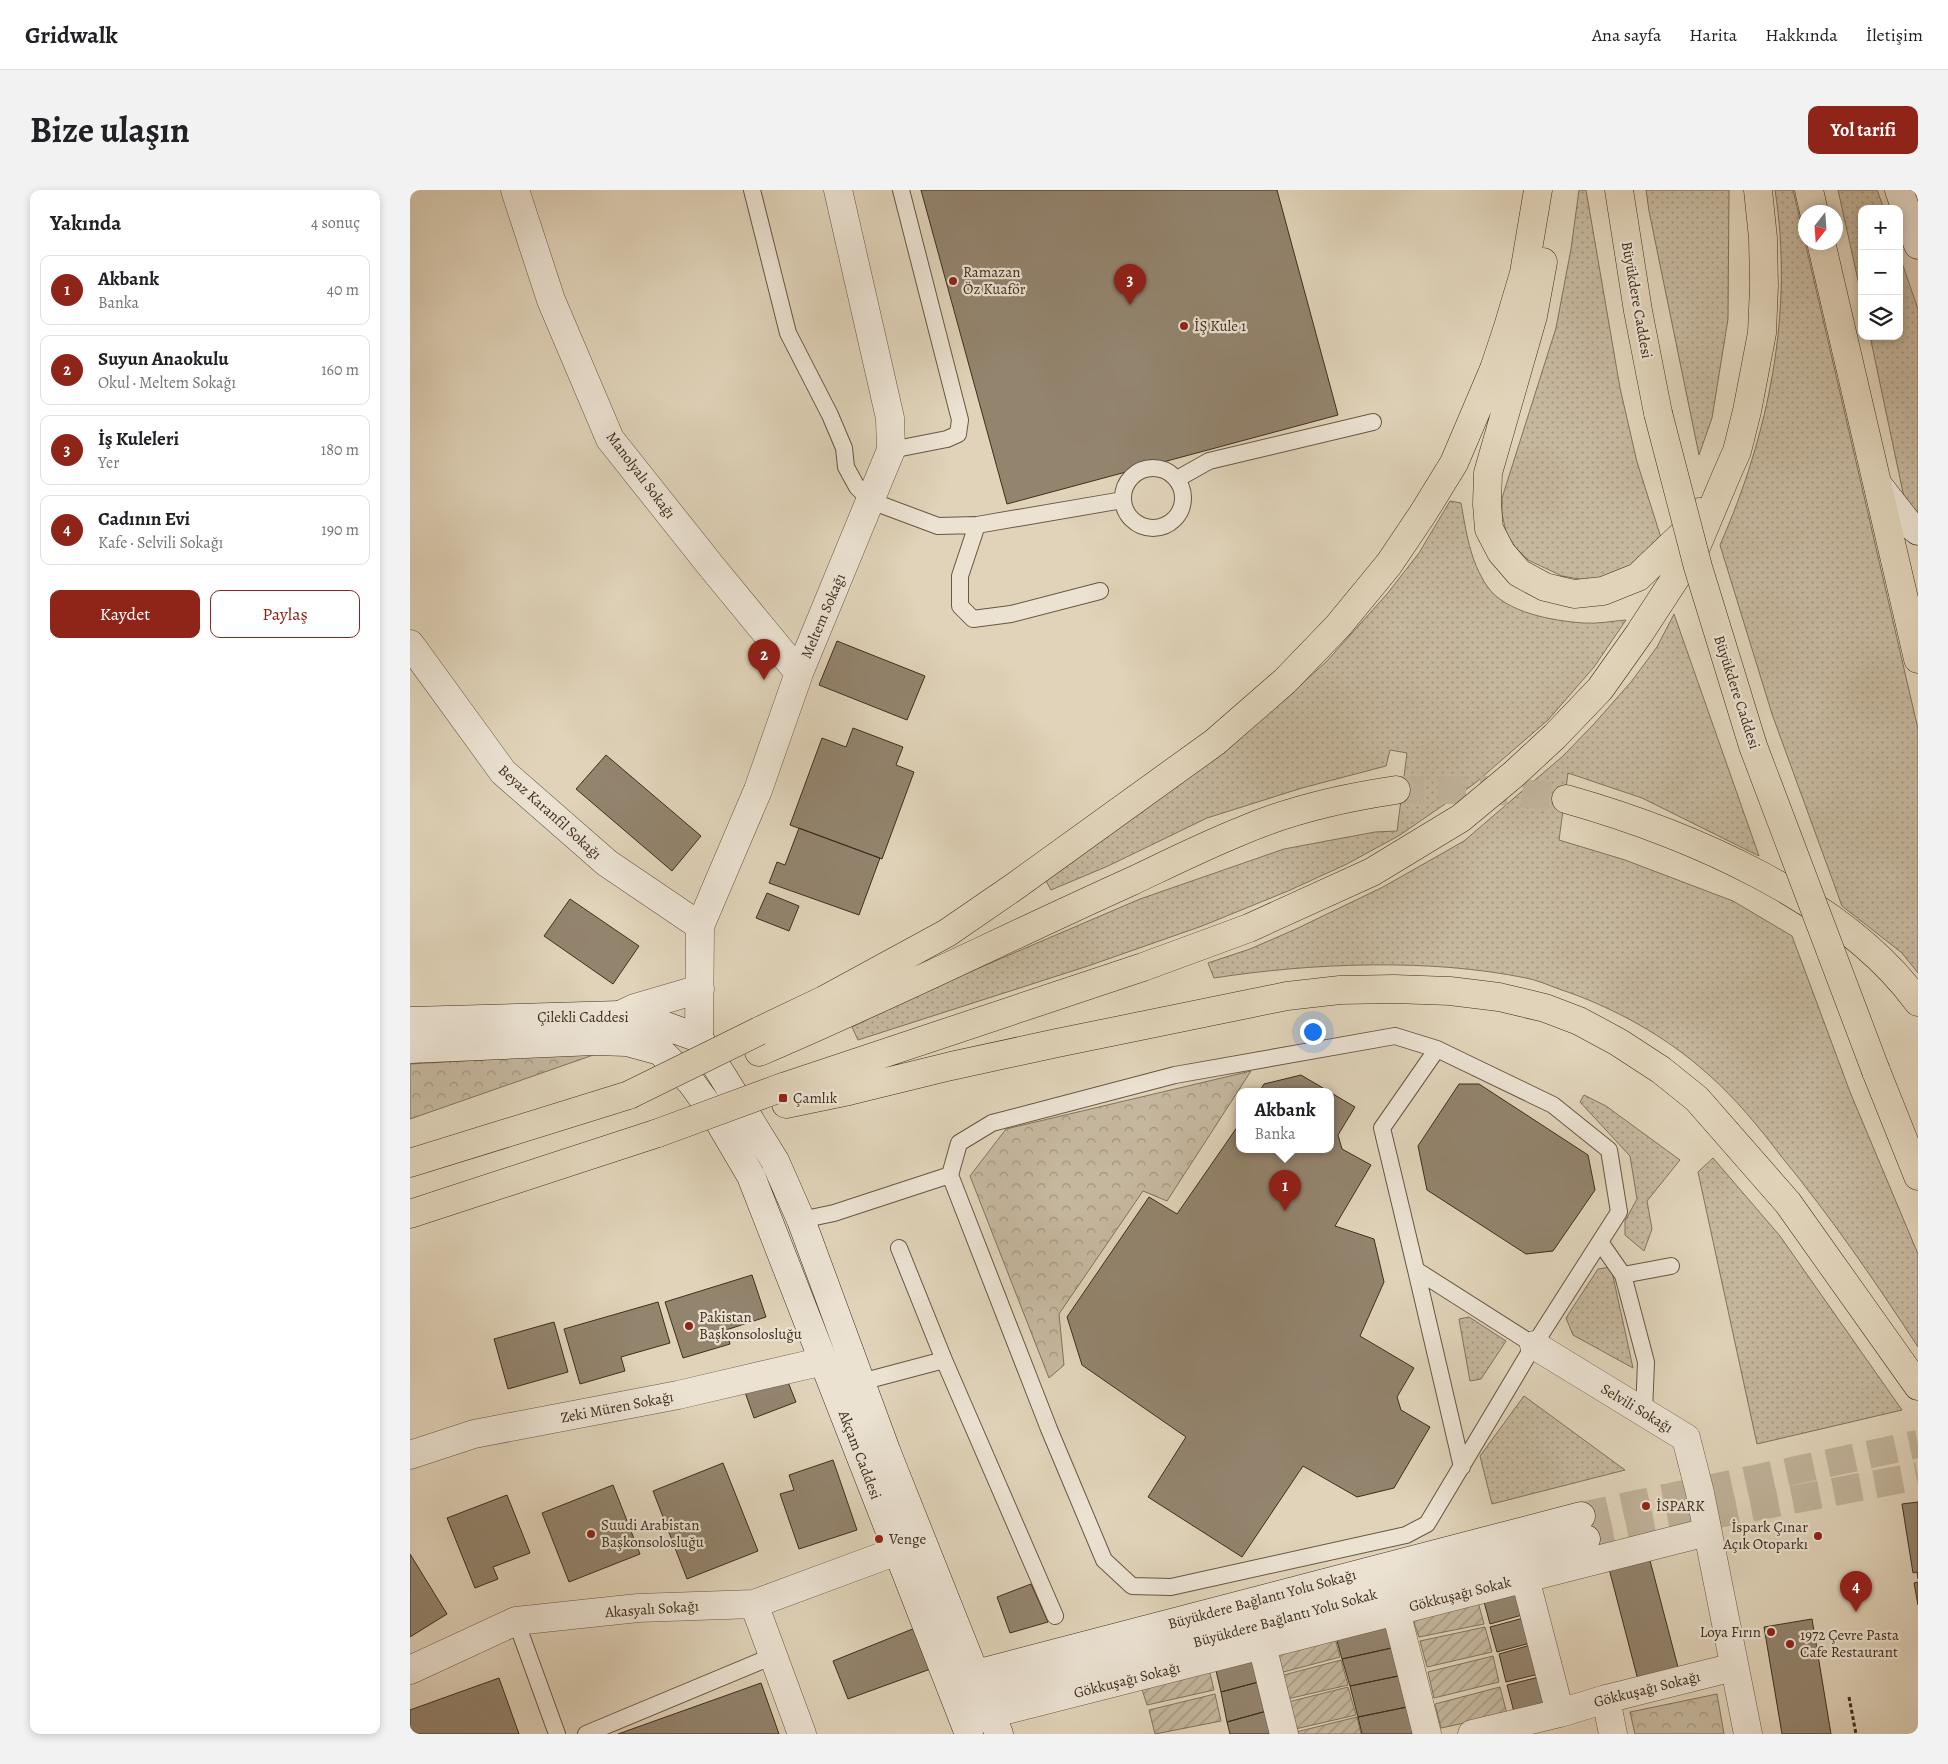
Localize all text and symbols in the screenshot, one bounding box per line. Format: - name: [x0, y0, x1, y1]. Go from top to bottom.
- text: Gridwalk: [25, 19, 118, 51]
- text: Ana sayfa: [1592, 23, 1661, 47]
- text: Harita: [1689, 23, 1737, 47]
- text: Hakkında: [1765, 23, 1838, 47]
- text: İletişim: [1866, 23, 1923, 47]
- text: Bize ulaşın: [30, 106, 190, 154]
- button: Yol tarifi: [1808, 106, 1918, 154]
- north arrow: [1798, 205, 1843, 250]
- map controls: [1858, 205, 1903, 340]
- button: +: [1858, 205, 1903, 250]
- text: Yakında: [50, 209, 121, 237]
- text: 4 sonuç: [311, 212, 360, 234]
- street label: Büyükdere Caddesi: [1617, 240, 1657, 360]
- button: −: [1858, 250, 1903, 295]
- place label: Ramazan Öz Kuaför: [963, 262, 1026, 299]
- pin: 3: [1114, 264, 1146, 305]
- text: Akbank: [98, 266, 159, 292]
- marker: Ramazan Öz Kuaför: [947, 275, 959, 287]
- text: 1: [64, 279, 70, 301]
- text: 40 m: [327, 279, 359, 301]
- text: Banka: [98, 292, 139, 314]
- button: layers: [1858, 295, 1903, 340]
- place label: İŞ Kule 1: [1194, 316, 1246, 336]
- marker: İŞ Kule 1: [1178, 320, 1190, 332]
- text: Suyun Anaokulu: [98, 346, 229, 372]
- text: 2: [63, 359, 71, 381]
- text: 160 m: [321, 359, 359, 381]
- text: Okul · Meltem Sokağı: [98, 372, 236, 394]
- text: İş Kuleleri: [98, 426, 179, 452]
- street label: Manolyalı Sokağı: [602, 427, 680, 523]
- text: 3: [64, 439, 70, 461]
- text: 180 m: [321, 439, 359, 461]
- text: Yer: [98, 452, 119, 474]
- text: Cadının Evi: [98, 506, 190, 532]
- text: 4: [63, 519, 71, 541]
- text: 190 m: [321, 519, 359, 541]
- text: Kafe · Selvili Sokağı: [98, 532, 223, 554]
- street label: Meltem Sokağı: [796, 570, 850, 662]
- button: Kaydet: [50, 590, 200, 638]
- button: Paylaş: [210, 590, 360, 638]
- street label: Büyükdere Caddesi: [1709, 633, 1765, 751]
- pin: 2: [748, 639, 780, 680]
- street label: Beyaz Karanfil Sokağı: [494, 760, 606, 864]
- street label: Çilekli Caddesi: [537, 1007, 629, 1027]
- your location: [1300, 1019, 1326, 1045]
- place label: Çamlık: [793, 1088, 838, 1108]
- popup: [1236, 1088, 1334, 1153]
- marker: Çamlık: [777, 1092, 789, 1104]
- text: Akbank: [1254, 1097, 1316, 1123]
- text: Banka: [1254, 1123, 1295, 1145]
- pin: 1: [1269, 1170, 1301, 1211]
- place label: Pakistan Başkonsolosluğu: [699, 1307, 803, 1344]
- marker: Pakistan Başkonsolosluğu: [683, 1320, 695, 1332]
- street label: Selvili Sokağı: [1597, 1379, 1677, 1437]
- street label: Zeki Müren Sokağı: [559, 1386, 675, 1428]
- street label: Akçam Caddesi: [834, 1407, 886, 1502]
- place label: İSPARK: [1656, 1496, 1705, 1516]
- marker: İSPARK: [1640, 1500, 1652, 1512]
- place label: Suudi Arabistan Başkonsolosluğu: [601, 1515, 705, 1552]
- place label: İspark Çınar Açık Otoparkı: [1722, 1517, 1808, 1554]
- marker: Suudi Arabistan Başkonsolosluğu: [585, 1528, 597, 1540]
- place label: Venge: [888, 1529, 926, 1549]
- marker: İspark Çınar Açık Otoparkı: [1812, 1530, 1824, 1542]
- marker: Venge: [873, 1533, 885, 1545]
- street label: Büyükdere Bağlantı Yolu Sokağı: [1166, 1564, 1358, 1634]
- pin: 4: [1840, 1571, 1872, 1612]
- street label: Gökkuşağı Sokak: [1407, 1572, 1514, 1616]
- street label: Büyükdere Bağlantı Yolu Sokak: [1191, 1584, 1380, 1652]
- street label: Akasyalı Sokağı: [603, 1596, 700, 1622]
- place label: Loya Fırın: [1700, 1622, 1761, 1642]
- place label: 1972 Çevre Pasta Cafe Restaurant: [1800, 1625, 1899, 1662]
- marker: Loya Fırın: [1765, 1626, 1777, 1638]
- marker: 1972 Çevre Pasta Cafe Restaurant: [1784, 1638, 1796, 1650]
- street label: Gökkuşağı Sokağı: [1072, 1657, 1182, 1703]
- street label: Gökkuşağı Sokağı: [1592, 1666, 1702, 1712]

